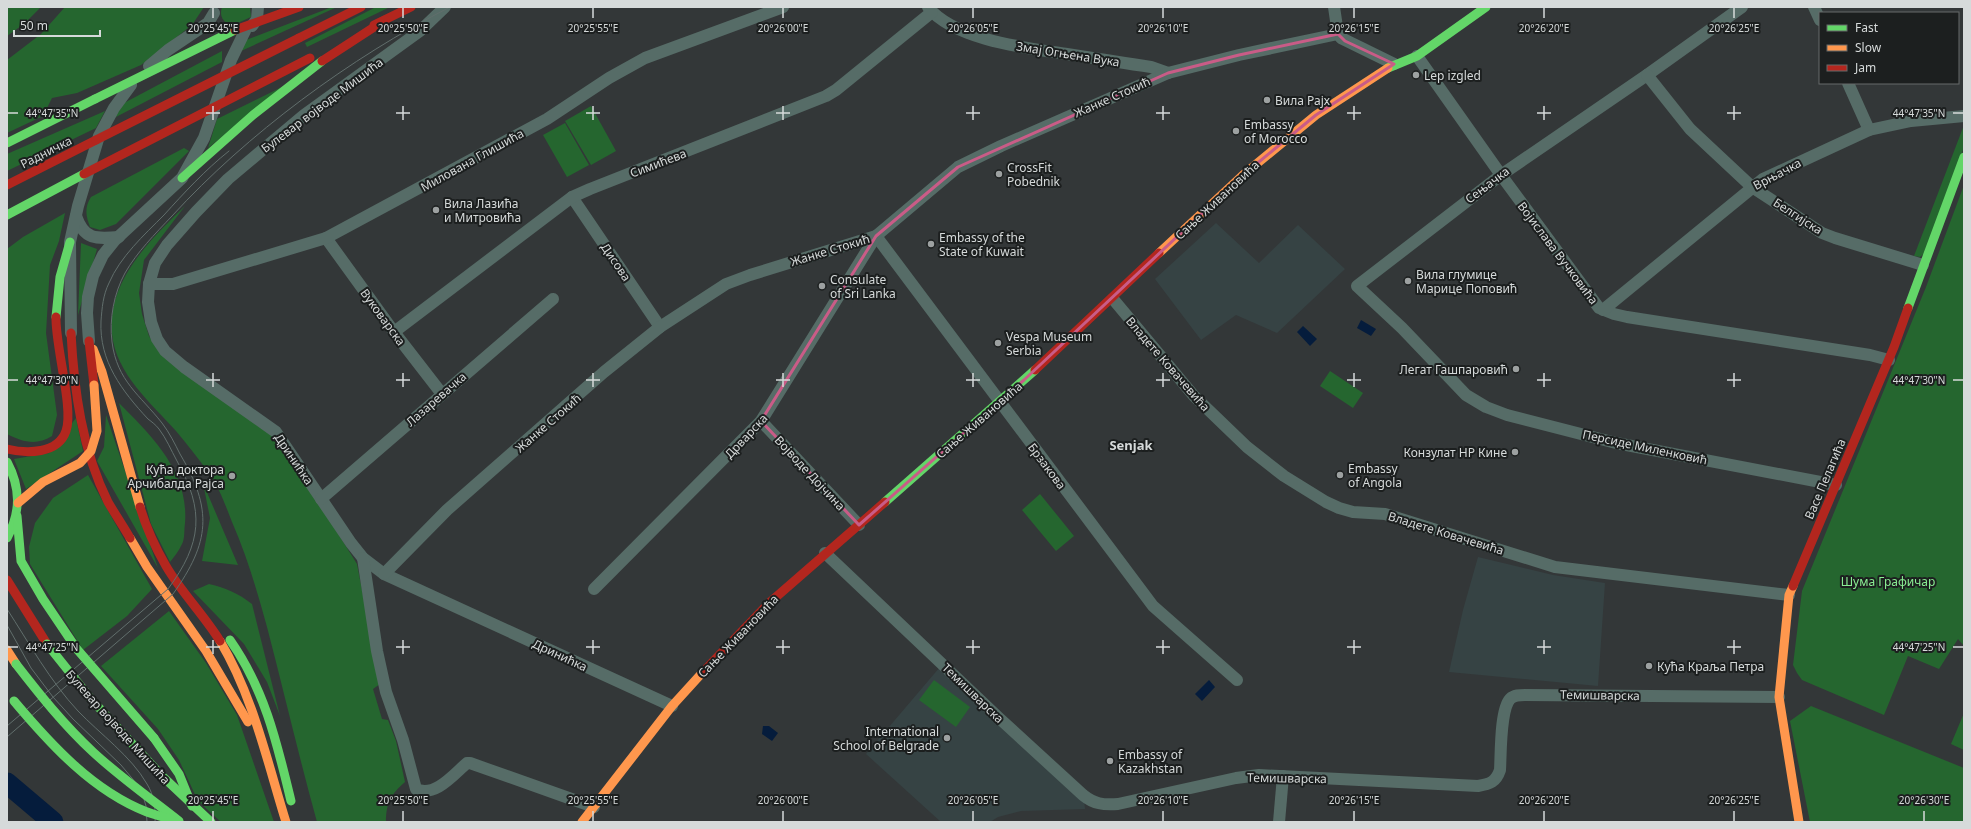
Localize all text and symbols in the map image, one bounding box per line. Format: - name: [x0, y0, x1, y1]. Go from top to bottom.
- scale bar: [14, 12, 100, 38]
- legend: [1819, 12, 1959, 84]
- text: 50 m: [20, 17, 48, 34]
- text: Fast: [1855, 19, 1879, 36]
- text: 20°25'45"E: [188, 21, 238, 35]
- text: 20°25'50"E: [378, 21, 428, 35]
- text: 20°25'55"E: [568, 21, 618, 35]
- text: 20°26'00"E: [758, 21, 808, 35]
- text: 20°26'05"E: [948, 21, 998, 35]
- text: 20°26'10"E: [1138, 21, 1188, 35]
- text: 20°26'15"E: [1329, 21, 1379, 35]
- text: 20°26'20"E: [1519, 21, 1569, 35]
- text: 20°26'25"E: [1709, 21, 1759, 35]
- street label: Змај Огњена Вука: [1015, 37, 1121, 71]
- text: Slow: [1855, 39, 1882, 56]
- street label: Булевар војводе Мишића: [258, 53, 386, 157]
- text: Jam: [1854, 59, 1876, 76]
- place label: Lep izgled: [1424, 67, 1481, 84]
- marker: Lep izgled: [1411, 70, 1421, 80]
- street label: Жанке Стокић: [1071, 73, 1153, 121]
- place label: Вила Рајх: [1275, 92, 1331, 109]
- marker: Вила Рајх: [1262, 95, 1272, 105]
- text: 44°47'35"N: [26, 106, 78, 120]
- text: 44°47'35"N: [1893, 106, 1945, 120]
- place label: Embassy of Morocco: [1244, 116, 1307, 147]
- street label: Милована Глишића: [417, 125, 527, 195]
- marker: Embassy of Morocco: [1231, 126, 1241, 136]
- street label: Радничка: [17, 132, 75, 172]
- street label: Симићева: [627, 144, 689, 182]
- street label: Врњачка: [1750, 154, 1804, 194]
- street label: Сање Живановића: [1171, 157, 1263, 243]
- place label: CrossFit Pobednik: [1007, 159, 1061, 190]
- street label: Сењачка: [1461, 163, 1513, 207]
- marker: CrossFit Pobednik: [994, 169, 1004, 179]
- street label: Белгијска: [1770, 194, 1826, 238]
- place label: Вила Лазића и Митровића: [444, 195, 521, 226]
- street label: Војислава Вучковића: [1514, 198, 1602, 308]
- marker: Вила Лазића и Митровића: [431, 205, 441, 215]
- place label: Embassy of the State of Kuwait: [939, 229, 1025, 260]
- street label: Жанке Стокић: [788, 230, 872, 270]
- marker: Embassy of the State of Kuwait: [926, 239, 936, 249]
- street label: Дисова: [597, 240, 635, 284]
- place label: Вила глумице Марице Поповић: [1416, 266, 1517, 297]
- place label: Consulate of Sri Lanka: [830, 271, 896, 302]
- marker: Вила глумице Марице Поповић: [1403, 276, 1413, 286]
- marker: Consulate of Sri Lanka: [817, 281, 827, 291]
- street label: Вуковарска: [357, 285, 409, 349]
- street label: Владете Ковачевића: [1122, 313, 1214, 415]
- place label: Vespa Museum Serbia: [1006, 328, 1092, 359]
- marker: Vespa Museum Serbia: [993, 338, 1003, 348]
- place label: Легат Гашпаровић: [1399, 361, 1508, 378]
- marker: Легат Гашпаровић: [1511, 364, 1521, 374]
- street label: Лазаревачка: [402, 368, 470, 430]
- text: 44°47'30"N: [26, 373, 78, 387]
- text: 44°47'30"N: [1893, 373, 1945, 387]
- street label: Сање Живановића: [932, 378, 1026, 462]
- street label: Жанке Стокић: [511, 390, 585, 456]
- street label: Дрварска: [721, 410, 771, 462]
- street label: Персиде Миленковић: [1581, 425, 1709, 469]
- street label: Дринићка: [271, 430, 317, 488]
- street label: Војводе Дојчина: [771, 432, 849, 514]
- district label: Senjak: [1109, 436, 1153, 454]
- street label: Васе Пелагића: [1800, 436, 1850, 522]
- street label: Брзакова: [1024, 439, 1070, 493]
- place label: Конзулат НР Кине: [1403, 444, 1507, 461]
- marker: Конзулат НР Кине: [1510, 447, 1520, 457]
- place label: Embassy of Angola: [1348, 460, 1402, 491]
- place label: Кућа доктора Арчибалда Рајса: [127, 461, 224, 492]
- marker: Embassy of Angola: [1335, 470, 1345, 480]
- marker: Кућа доктора Арчибалда Рајса: [227, 471, 237, 481]
- street label: Владете Ковачевића: [1386, 507, 1506, 559]
- park label: Шума Графичар: [1841, 573, 1935, 590]
- street label: Сање Живановића: [694, 591, 782, 681]
- street label: Дринићка: [530, 635, 590, 675]
- text: 44°47'25"N: [26, 640, 78, 654]
- text: 44°47'25"N: [1893, 640, 1945, 654]
- place label: Кућа Краља Петра: [1657, 658, 1764, 675]
- street label: Темишварска: [938, 659, 1008, 727]
- marker: Кућа Краља Петра: [1644, 661, 1654, 671]
- street label: Булевар војводе Мишића: [62, 666, 174, 788]
- street label: Темишварска: [1560, 686, 1640, 704]
- place label: International School of Belgrade: [833, 723, 939, 754]
- marker: International School of Belgrade: [942, 733, 952, 743]
- place label: Embassy of Kazakhstan: [1118, 746, 1183, 777]
- marker: Embassy of Kazakhstan: [1105, 756, 1115, 766]
- street label: Темишварска: [1247, 769, 1327, 787]
- text: 20°25'45"E: [188, 793, 238, 807]
- text: 20°25'50"E: [378, 793, 428, 807]
- text: 20°25'55"E: [568, 793, 618, 807]
- text: 20°26'00"E: [758, 793, 808, 807]
- text: 20°26'05"E: [948, 793, 998, 807]
- text: 20°26'10"E: [1138, 793, 1188, 807]
- text: 20°26'15"E: [1329, 793, 1379, 807]
- text: 20°26'20"E: [1519, 793, 1569, 807]
- text: 20°26'25"E: [1709, 793, 1759, 807]
- text: 20°26'30"E: [1899, 793, 1949, 807]

